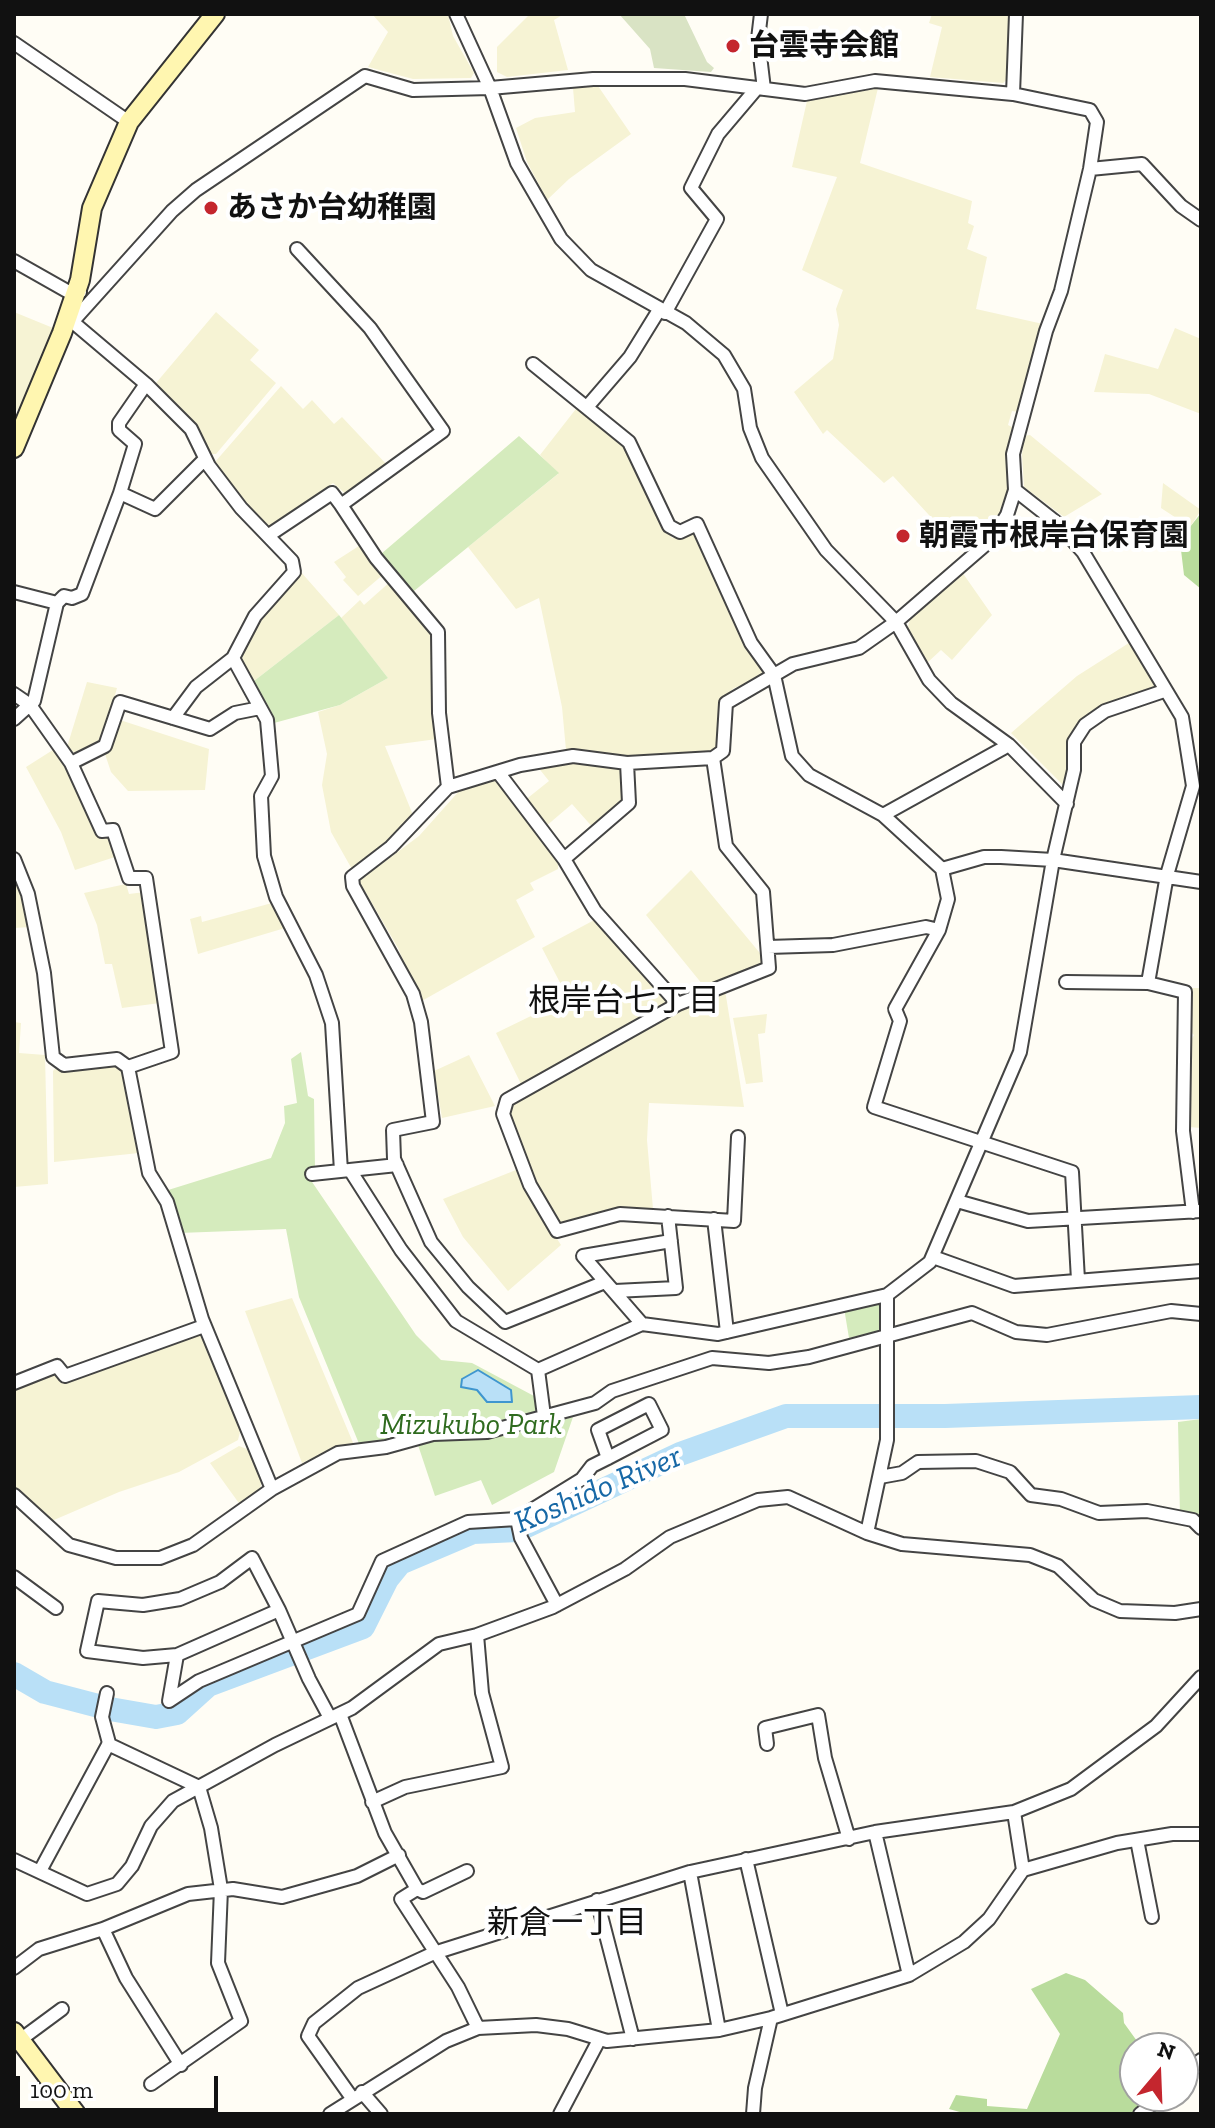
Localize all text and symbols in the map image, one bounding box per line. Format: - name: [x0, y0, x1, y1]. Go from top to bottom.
- place label: 台雲寺会館: [749, 28, 899, 64]
- marker: 台雲寺会館: [724, 37, 742, 55]
- place label: あさか台幼稚園: [227, 190, 437, 226]
- marker: あさか台幼稚園: [202, 199, 220, 217]
- place label: 朝霞市根岸台保育園: [919, 518, 1189, 554]
- marker: 朝霞市根岸台保育園: [894, 527, 912, 545]
- district label: 根岸台七丁目: [528, 983, 720, 1021]
- park label: Mizukubo Park: [380, 1407, 562, 1443]
- water label: Koshido River: [509, 1438, 687, 1542]
- district label: 新倉一丁目: [487, 1905, 647, 1943]
- north arrow: [1119, 2032, 1199, 2112]
- text: N: [1154, 2035, 1179, 2066]
- scale bar: [20, 2060, 222, 2110]
- text: 100 m: [30, 2075, 93, 2104]

